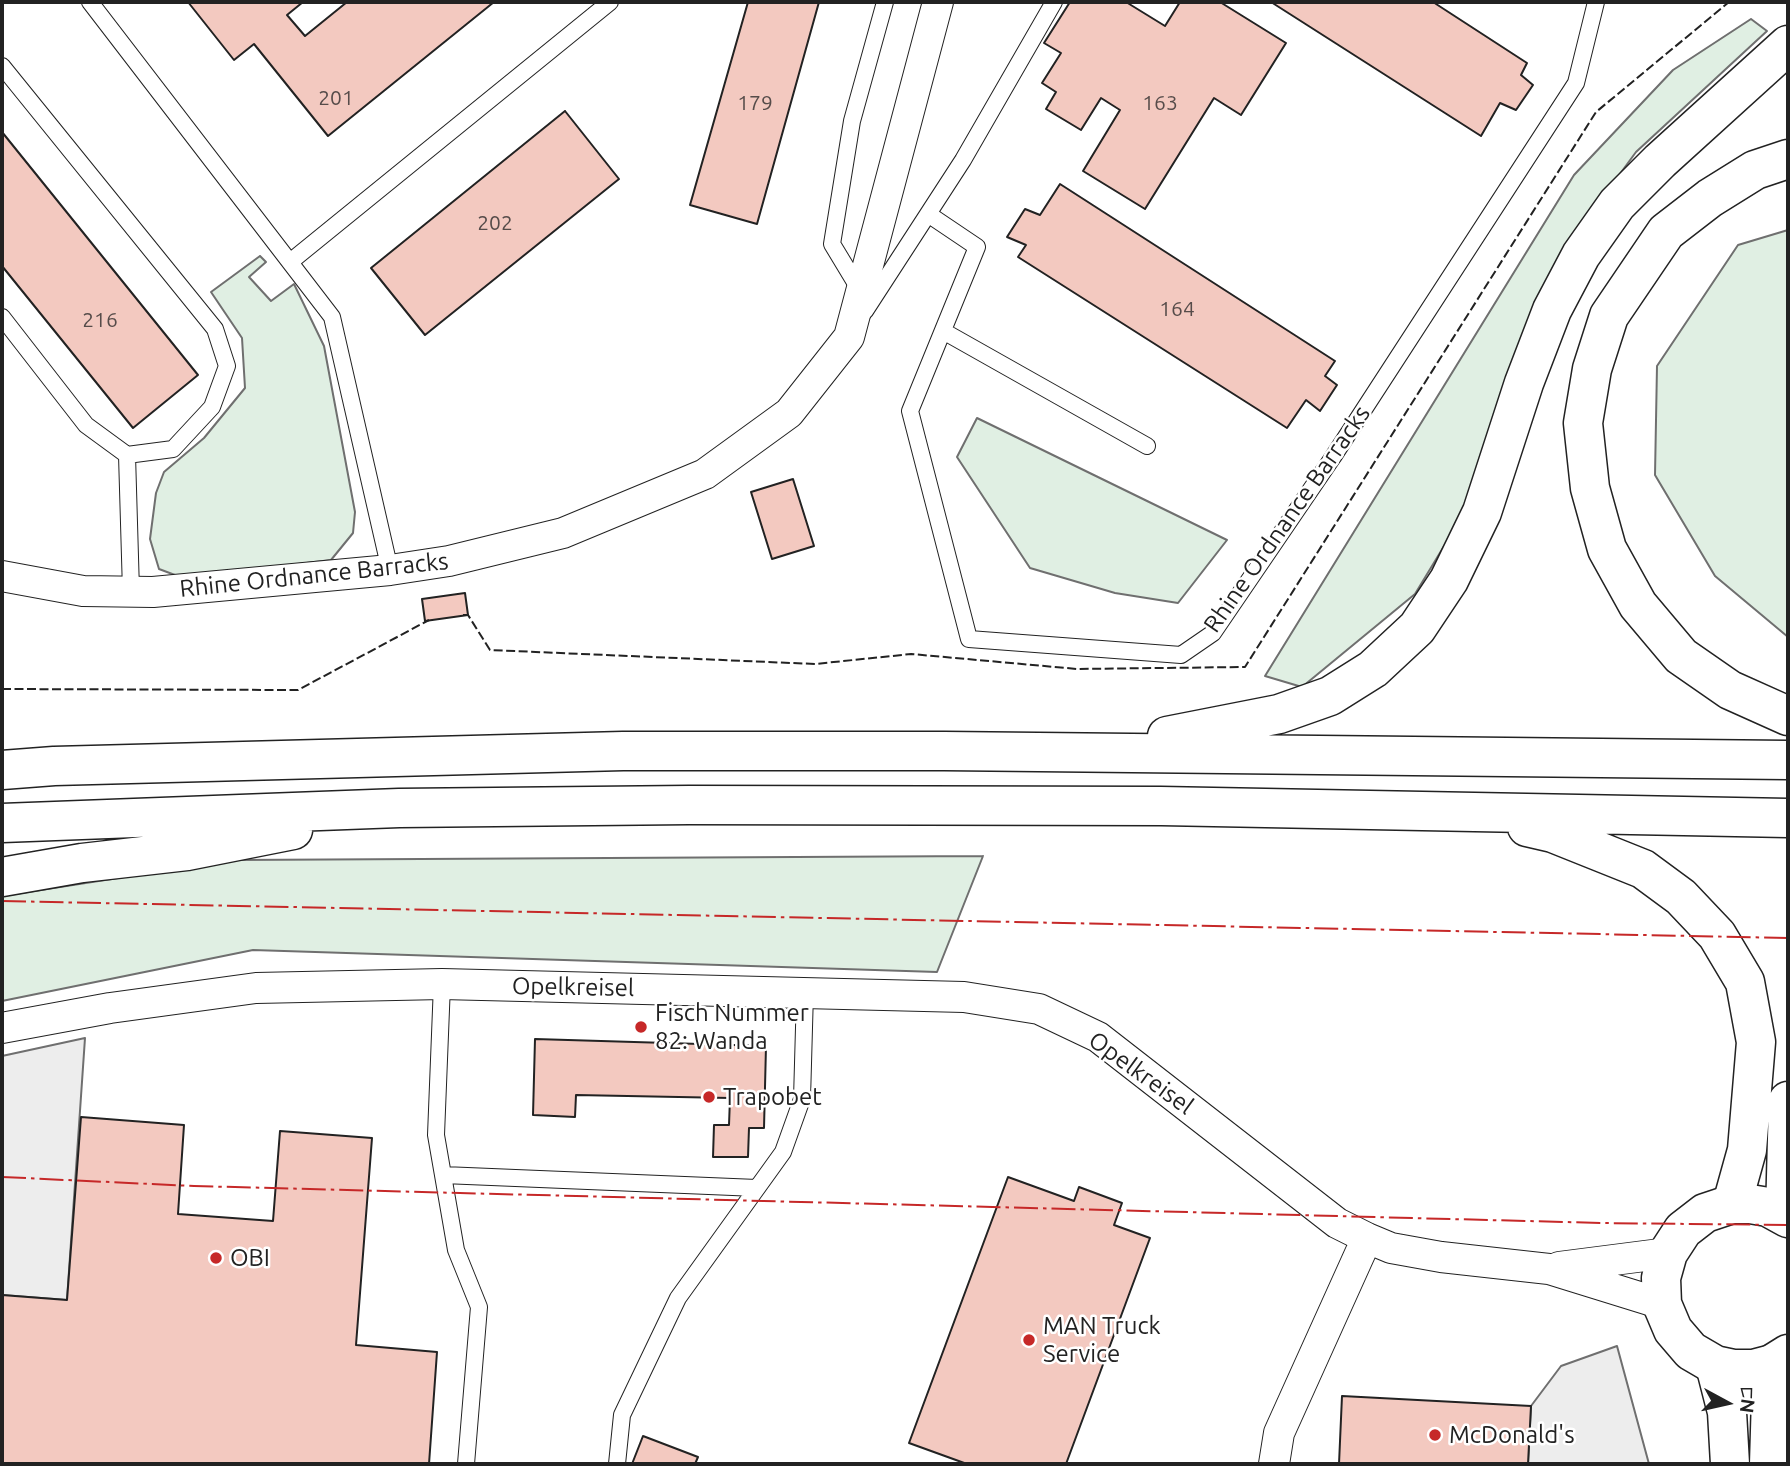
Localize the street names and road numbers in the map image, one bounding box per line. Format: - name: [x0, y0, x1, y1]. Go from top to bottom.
- street label: Rhine Ordnance Barracks: [1198, 400, 1376, 638]
- street label: Rhine Ordnance Barracks: [178, 547, 450, 603]
- street label: Opelkreisel: [512, 972, 634, 1002]
- street label: Opelkreisel: [1083, 1025, 1199, 1121]

